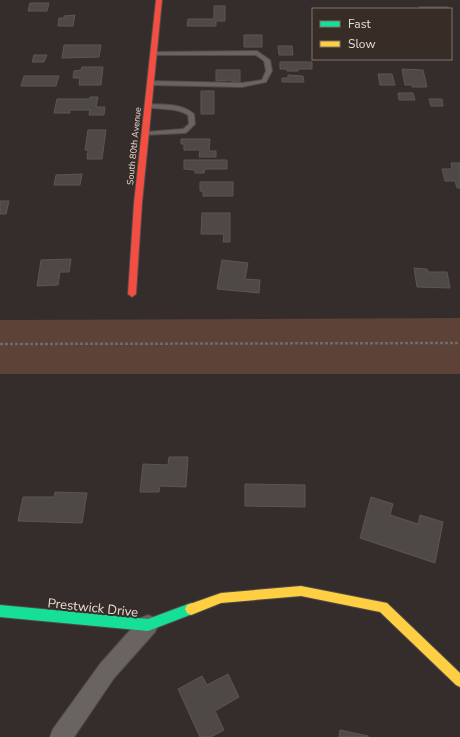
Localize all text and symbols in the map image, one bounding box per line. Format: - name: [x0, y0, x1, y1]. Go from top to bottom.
- legend: [312, 8, 452, 60]
- text: Fast: [348, 16, 371, 32]
- text: Slow: [348, 36, 376, 52]
- street label: South 80th Avenue: [124, 106, 144, 185]
- street label: Prestwick Drive: [47, 594, 139, 622]

